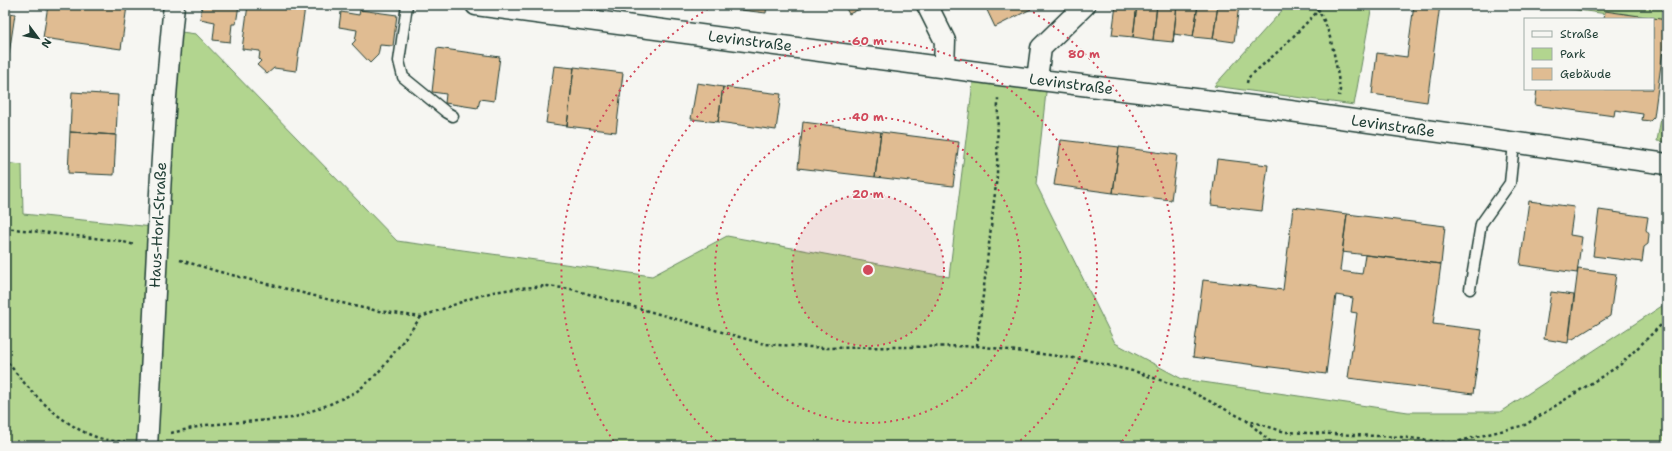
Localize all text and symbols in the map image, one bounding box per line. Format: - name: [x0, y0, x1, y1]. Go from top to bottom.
- north arrow: [18, 18, 58, 58]
- legend: [1524, 18, 1654, 90]
- street label: Levinstraße: [707, 26, 793, 56]
- text: Straße: [1560, 26, 1599, 42]
- text: 60 m: [852, 33, 884, 49]
- text: N: [37, 35, 55, 51]
- text: 80 m: [1068, 46, 1100, 62]
- text: Park: [1560, 46, 1586, 62]
- text: Gebäude: [1560, 66, 1611, 82]
- street label: Levinstraße: [1028, 69, 1114, 99]
- text: 40 m: [852, 109, 884, 125]
- street label: Levinstraße: [1350, 110, 1436, 142]
- street label: Haus-Horl-Straße: [145, 161, 171, 289]
- text: 20 m: [852, 186, 884, 202]
- centre of rings: [861, 263, 875, 277]

